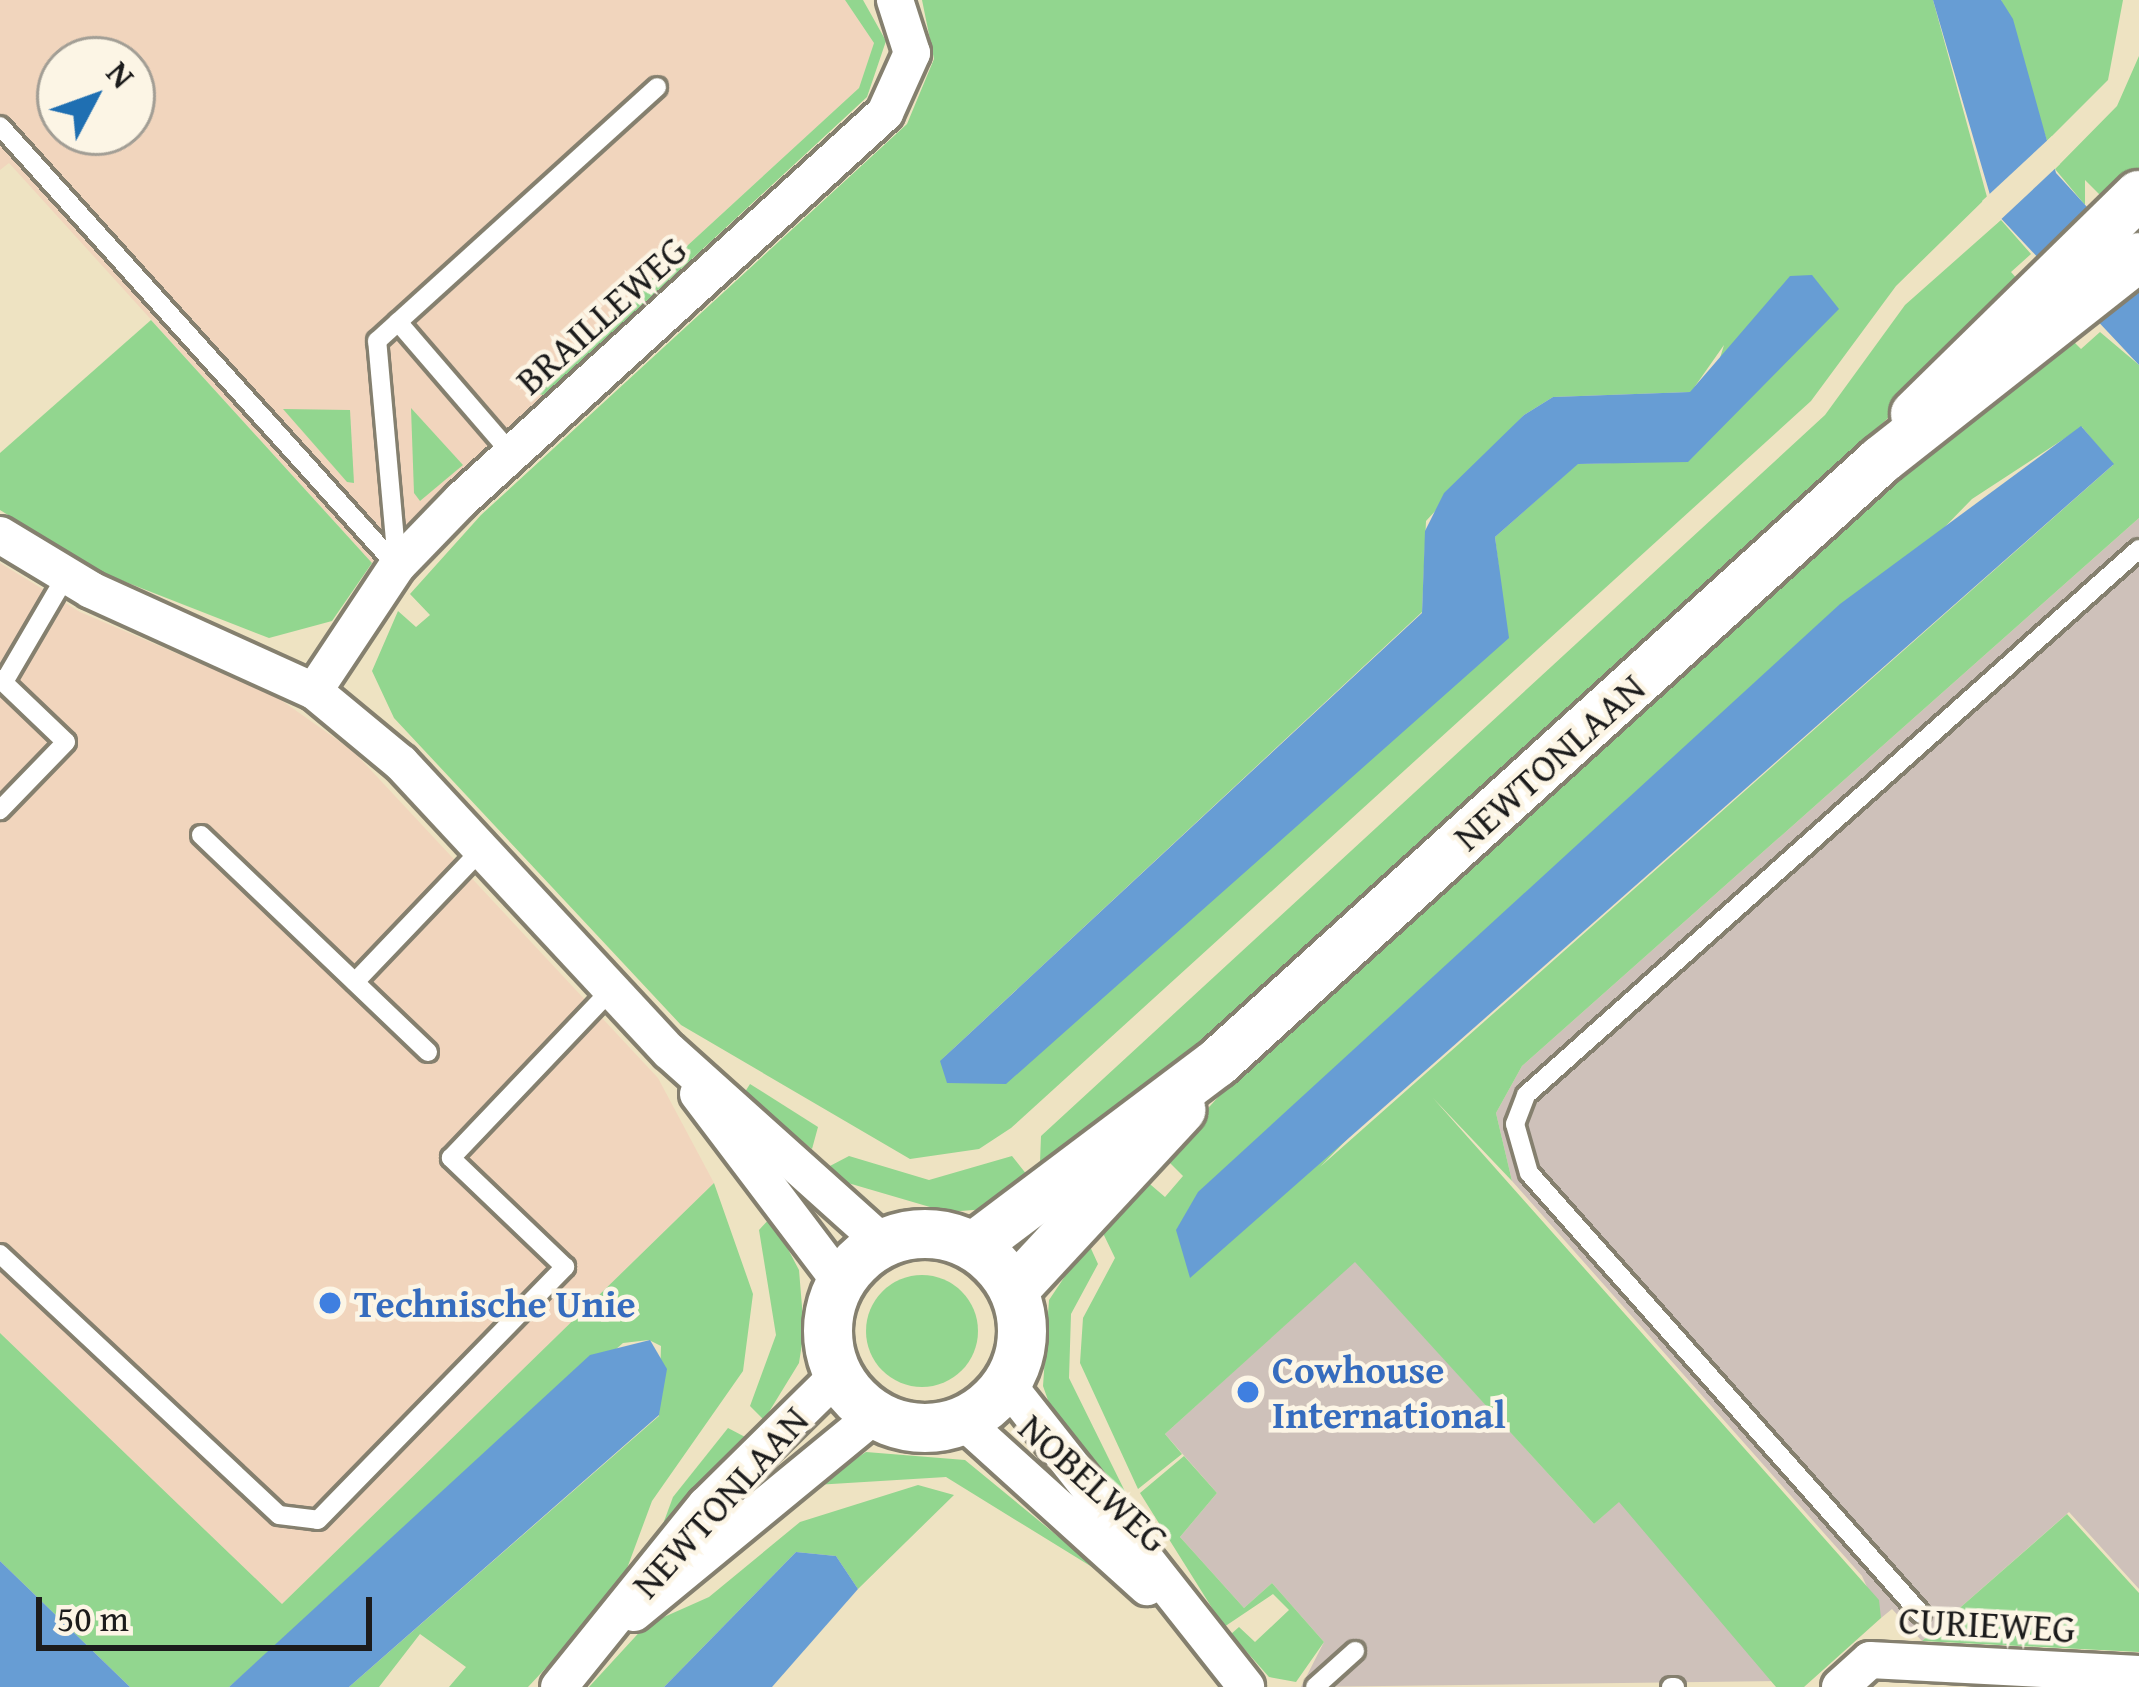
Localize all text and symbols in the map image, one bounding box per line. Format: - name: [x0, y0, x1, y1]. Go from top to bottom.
- north arrow: [36, 36, 156, 156]
- text: N: [96, 50, 146, 98]
- street label: BRAILLEWEG: [506, 226, 696, 404]
- street label: NEWTONLAAN: [1444, 664, 1654, 860]
- place label: Technische Unie: [354, 1280, 636, 1326]
- marker: Technische Unie: [317, 1290, 343, 1316]
- place label: Cowhouse International: [1272, 1347, 1506, 1438]
- marker: Cowhouse International: [1235, 1379, 1261, 1405]
- street label: NEWTONLAAN: [622, 1397, 818, 1607]
- street label: NOBELWEG: [1010, 1404, 1178, 1562]
- scale bar: [42, 1573, 378, 1647]
- text: 50 m: [57, 1591, 129, 1644]
- street label: CURIEWEG: [1897, 1596, 2077, 1652]

